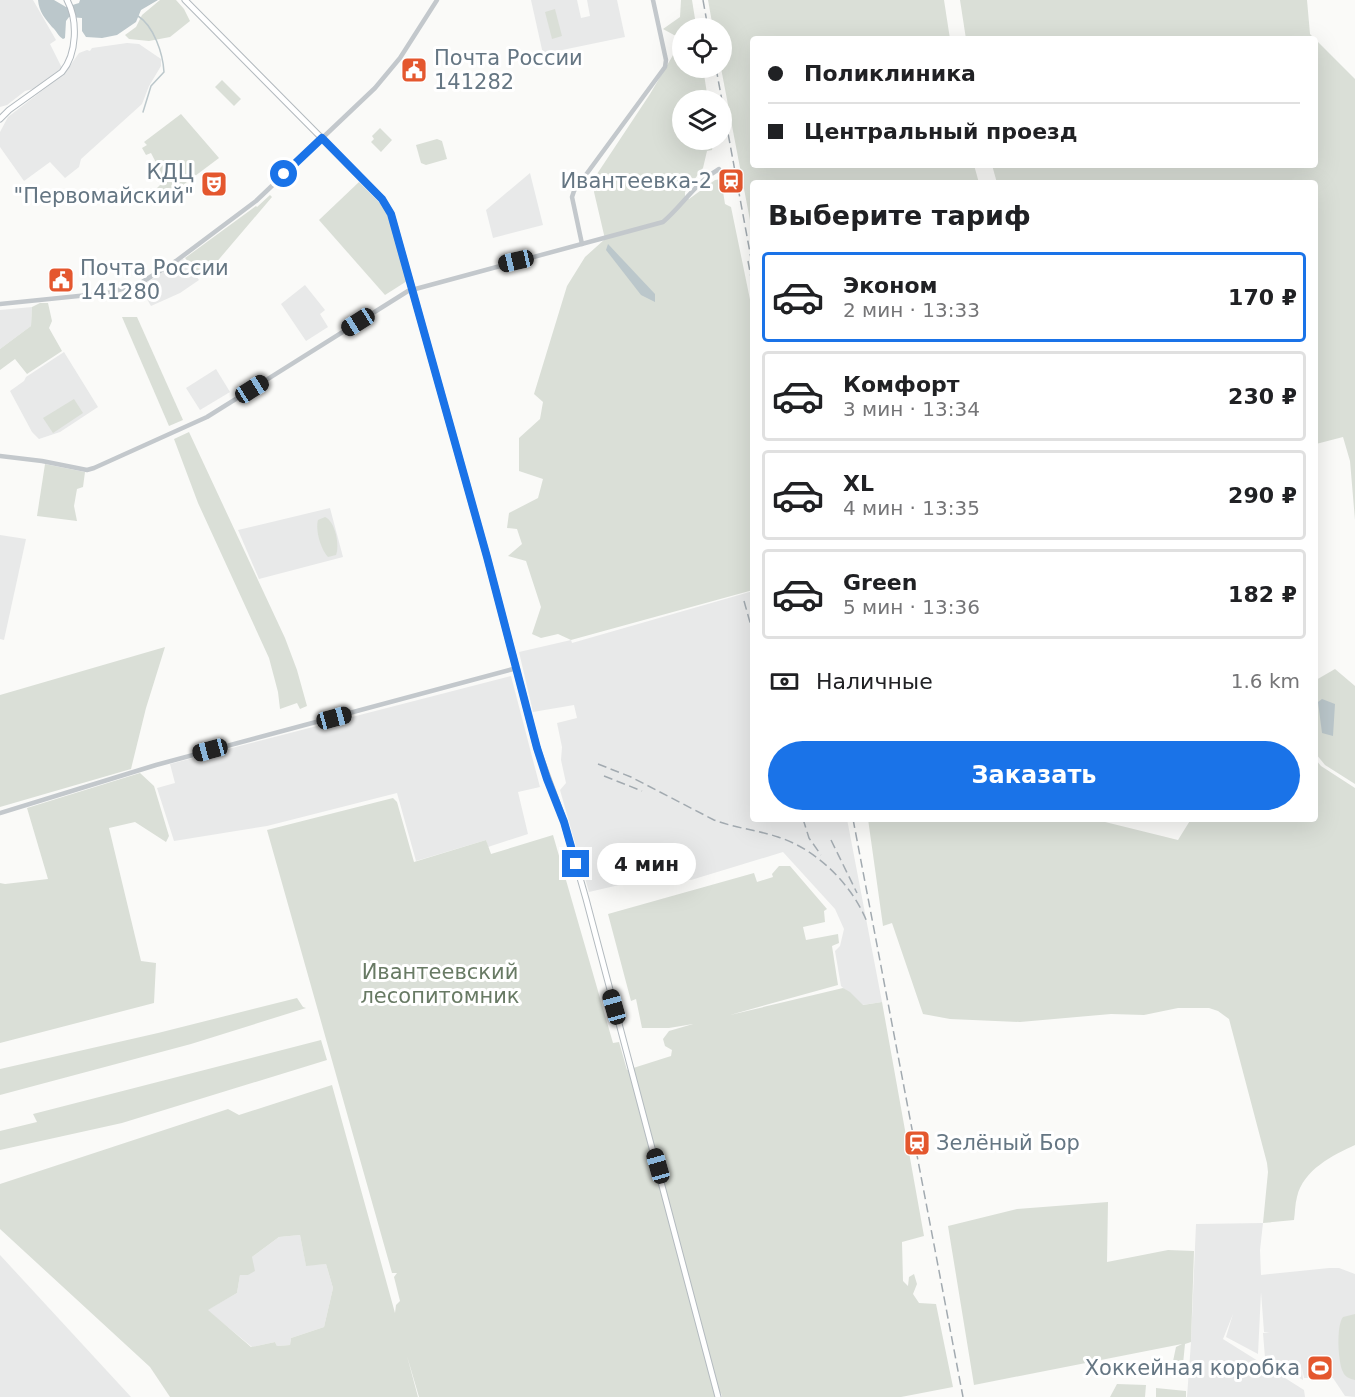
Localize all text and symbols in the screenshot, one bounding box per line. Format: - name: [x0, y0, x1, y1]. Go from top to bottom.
- map controls: [672, 18, 732, 150]
- button: locate: [672, 18, 732, 78]
- place label: Почта России 141282: [434, 46, 583, 94]
- public building icon: Почта России 141282: [399, 55, 429, 85]
- text: Поликлиника: [804, 61, 976, 86]
- button: layers: [672, 90, 732, 150]
- text: Центральный проезд: [804, 119, 1078, 144]
- place label: КДЦ "Первомайский": [14, 160, 194, 208]
- route start: [270, 160, 297, 187]
- station icon: Ивантеевка-2: [716, 166, 746, 196]
- theatre icon: КДЦ "Первомайский": [199, 169, 229, 199]
- place label: Ивантеевка-2: [560, 169, 712, 193]
- text: Выберите тариф: [768, 200, 1031, 231]
- car: [496, 248, 536, 274]
- place label: Почта России 141280: [80, 256, 229, 304]
- public building icon: Почта России 141280: [46, 265, 76, 295]
- icon: car: [771, 270, 825, 324]
- text: Эконом: [843, 273, 938, 298]
- text: 170 ₽: [1228, 285, 1297, 310]
- text: 2 мин · 13:33: [843, 298, 980, 322]
- car: [338, 305, 378, 339]
- icon: car: [771, 369, 825, 423]
- car: [232, 372, 272, 406]
- text: Комфорт: [843, 372, 960, 397]
- text: 230 ₽: [1228, 384, 1297, 409]
- text: 3 мин · 13:34: [843, 397, 980, 421]
- icon: car: [771, 468, 825, 522]
- text: XL: [843, 471, 874, 496]
- text: 290 ₽: [1228, 483, 1297, 508]
- text: 4 мин · 13:35: [843, 496, 980, 520]
- icon: car: [771, 567, 825, 621]
- text: Green: [843, 570, 917, 595]
- text: 182 ₽: [1228, 582, 1297, 607]
- text: 5 мин · 13:36: [843, 595, 980, 619]
- icon: cash: [768, 665, 801, 698]
- text: Наличные: [816, 669, 933, 694]
- text: 1.6 km: [1231, 669, 1300, 693]
- car: [314, 705, 354, 731]
- car: [190, 737, 230, 763]
- button: Заказать: [768, 741, 1300, 810]
- callout: 4 мин: [597, 843, 696, 885]
- route end: [562, 850, 589, 877]
- text: 4 мин: [614, 852, 679, 876]
- park label: Ивантеевский лесопитомник: [360, 960, 520, 1008]
- car: [600, 987, 628, 1027]
- station icon: Зелёный Бор: [902, 1128, 932, 1158]
- place label: Зелёный Бор: [936, 1131, 1080, 1155]
- car: [644, 1146, 672, 1186]
- sports icon: Хоккейная коробка: [1305, 1353, 1335, 1383]
- place label: Хоккейная коробка: [1085, 1356, 1300, 1380]

